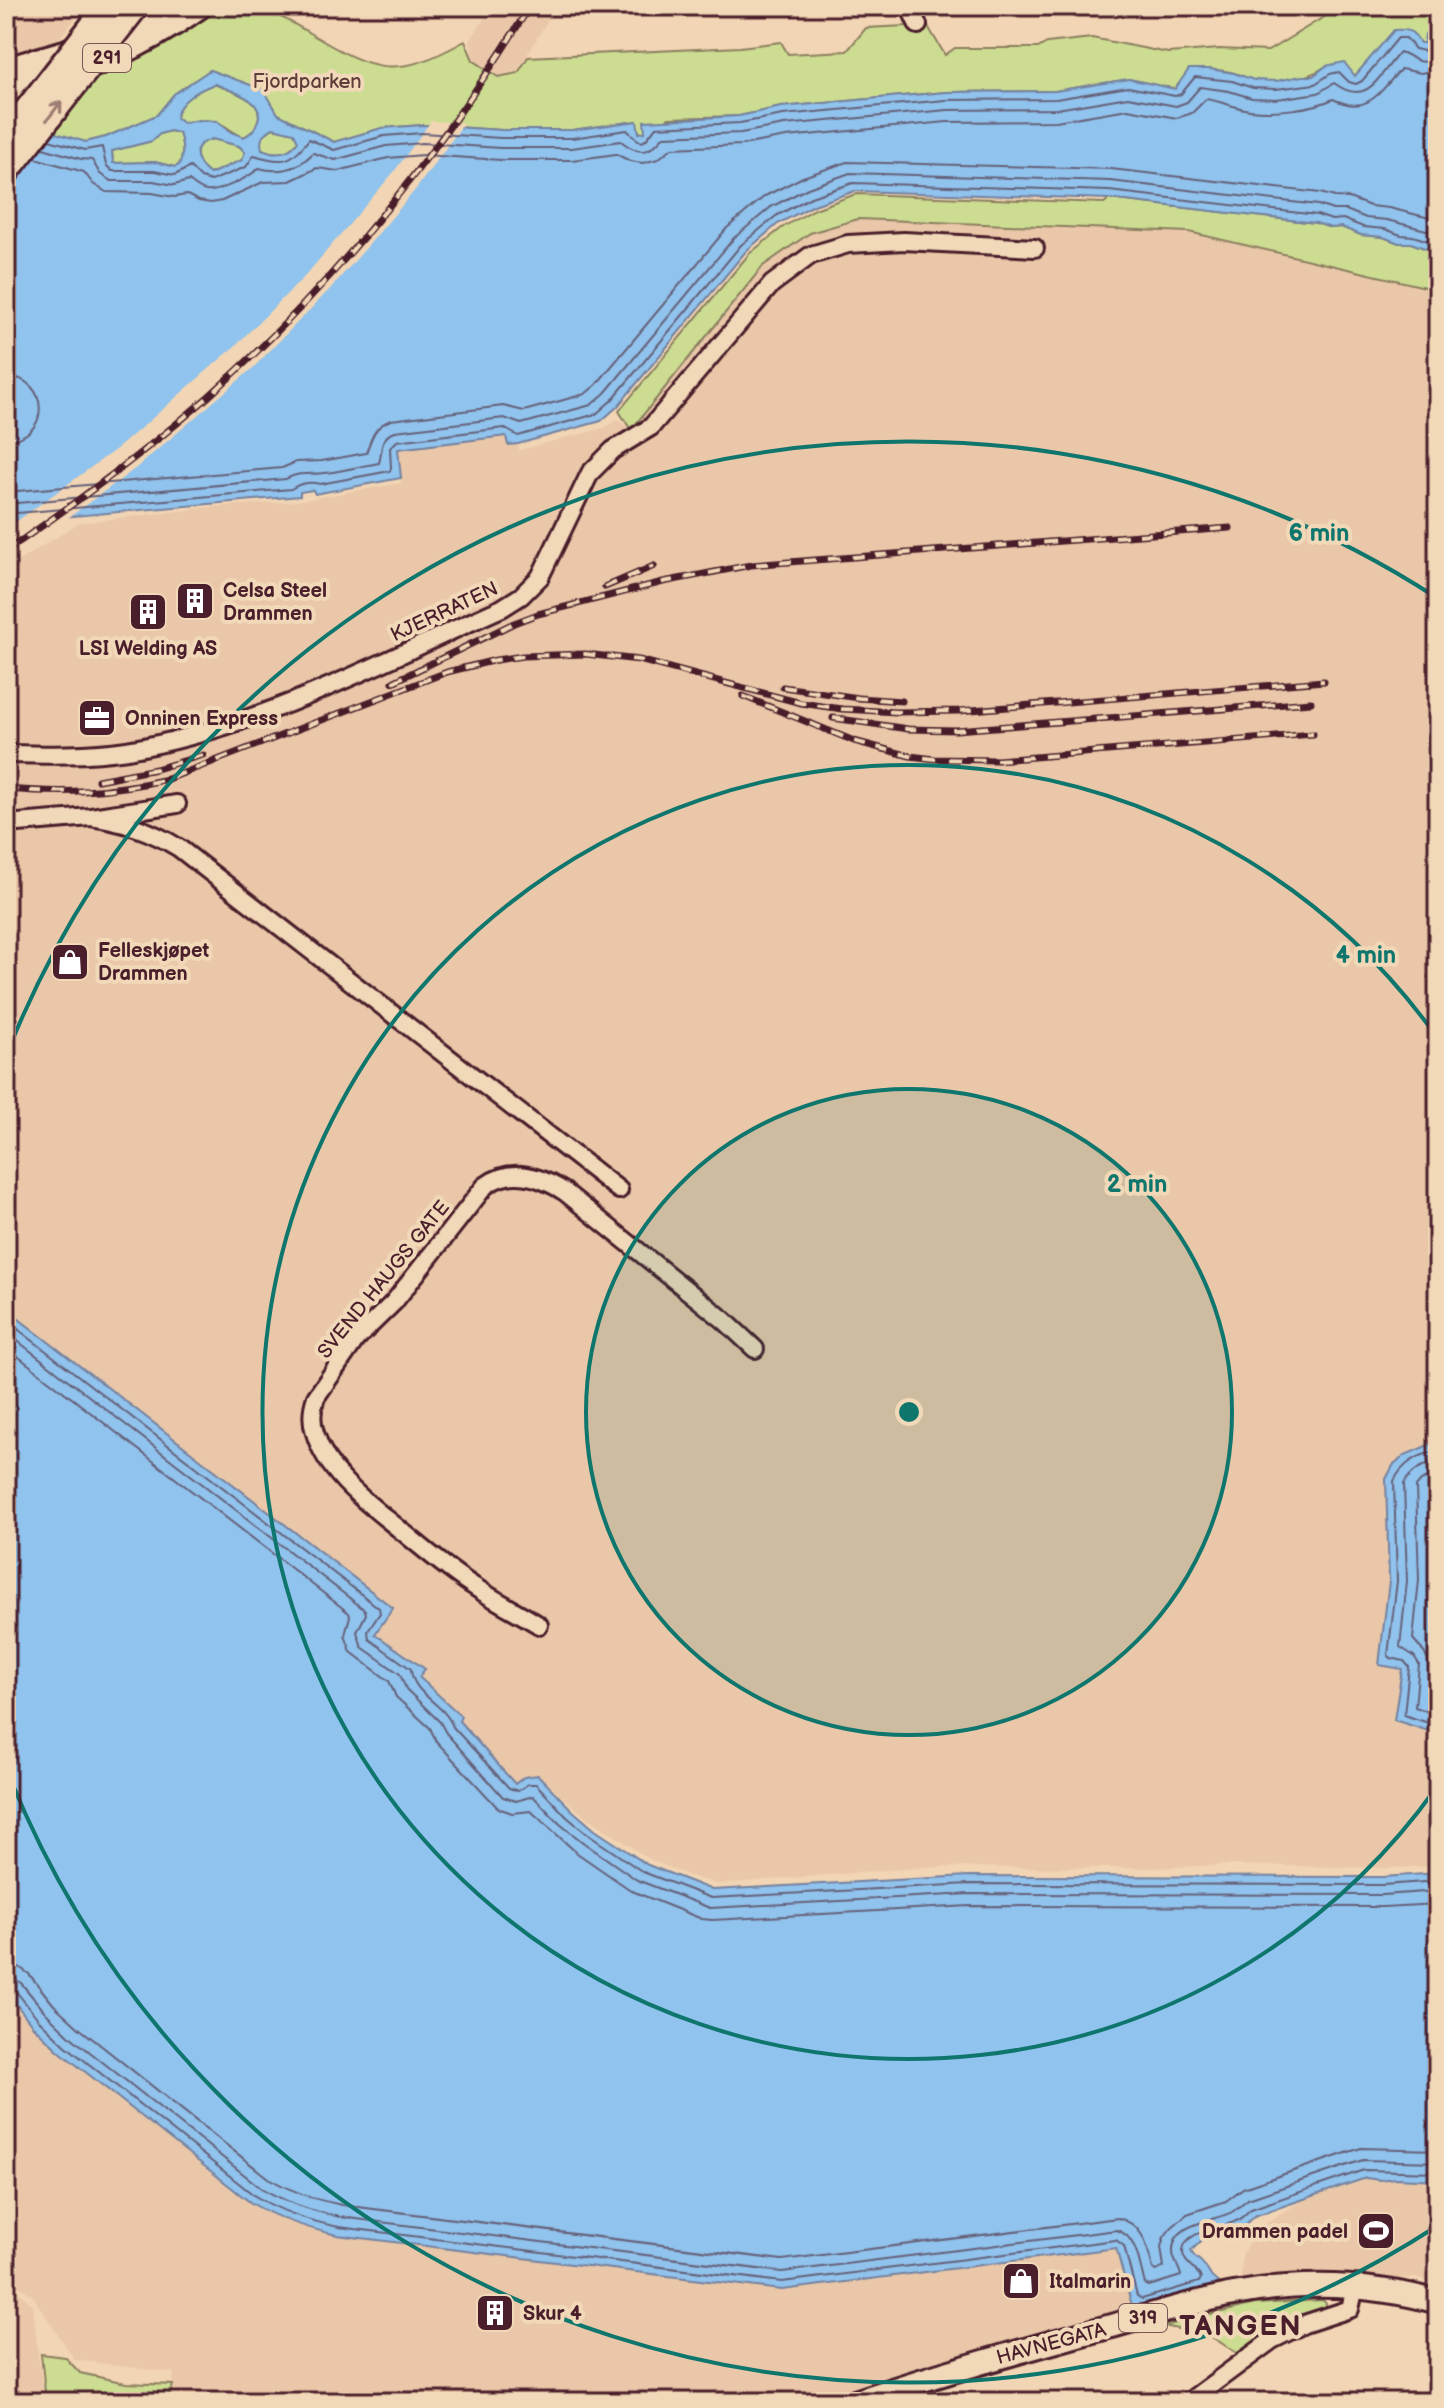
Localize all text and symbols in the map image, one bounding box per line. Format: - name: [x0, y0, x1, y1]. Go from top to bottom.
- road number: 291: [83, 44, 131, 72]
- park label: Fjordparken: [252, 70, 362, 94]
- one-way arrow: [45, 100, 62, 122]
- text: 6 min: [1289, 519, 1349, 548]
- street label: KJERRATEN: [387, 577, 502, 647]
- place label: Celsa Steel Drammen: [223, 579, 327, 626]
- building icon: Celsa Steel Drammen: [174, 580, 216, 622]
- building icon: LSI Welding AS: [127, 591, 169, 633]
- place label: LSI Welding AS: [79, 637, 217, 661]
- office icon: Onninen Express: [76, 697, 118, 739]
- place label: Onninen Express: [125, 707, 278, 731]
- place label: Felleskjøpet Drammen: [98, 939, 210, 986]
- shop icon: Felleskjøpet Drammen: [49, 941, 91, 983]
- text: 4 min: [1336, 941, 1396, 970]
- text: 2 min: [1107, 1170, 1167, 1199]
- street label: SVEND HAUGS GATE: [313, 1196, 455, 1363]
- centre of rings: [895, 1398, 923, 1426]
- sports icon: Drammen padel: [1355, 2210, 1397, 2252]
- place label: Drammen padel: [1202, 2220, 1348, 2244]
- shop icon: Italmarin: [1000, 2260, 1042, 2302]
- place label: Italmarin: [1049, 2270, 1131, 2294]
- building icon: Skur 4: [474, 2292, 516, 2334]
- place label: Skur 4: [523, 2302, 582, 2326]
- road number: 319: [1119, 2304, 1167, 2332]
- district label: TANGEN: [1179, 2310, 1303, 2343]
- street label: HAVNEGATA: [994, 2318, 1109, 2370]

